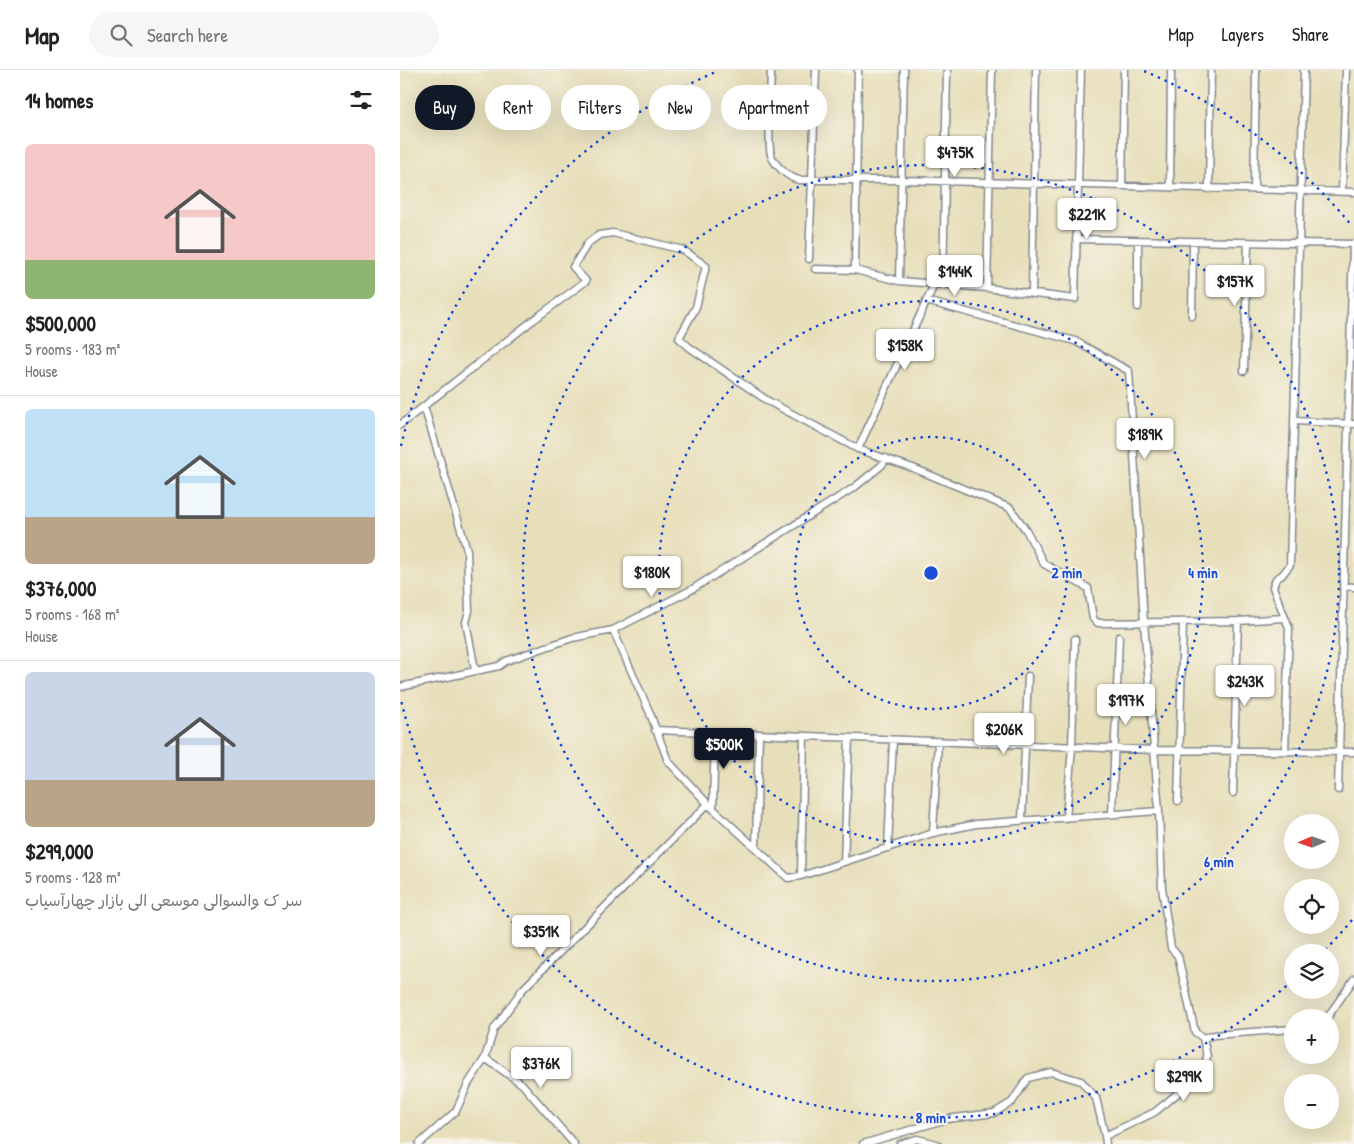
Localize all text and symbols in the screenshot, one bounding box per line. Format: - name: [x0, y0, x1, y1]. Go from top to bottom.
- search box: [89, 12, 439, 57]
- text: Map: [25, 19, 59, 51]
- icon: search: [107, 21, 135, 49]
- text: Search here: [147, 22, 228, 48]
- text: Map: [1168, 22, 1194, 47]
- text: Layers: [1222, 22, 1264, 47]
- text: Share: [1292, 22, 1329, 47]
- chip: Buy: [415, 85, 475, 130]
- chip: Rent: [485, 85, 551, 130]
- chip: Filters: [561, 85, 639, 130]
- chip: New: [649, 85, 711, 130]
- chip: Apartment: [721, 85, 827, 130]
- text: 14 homes: [25, 86, 93, 115]
- icon: filters: [347, 86, 375, 114]
- pin: $475K: [920, 136, 990, 178]
- text: $475K: [936, 141, 974, 163]
- icon: home: [155, 176, 245, 266]
- pin: $221K: [1052, 198, 1122, 240]
- text: $221K: [1068, 203, 1106, 225]
- pin: $144K: [920, 254, 990, 297]
- text: $144K: [938, 260, 972, 282]
- pin: $157K: [1200, 264, 1270, 307]
- text: $157K: [1217, 270, 1253, 292]
- text: $500,000: [25, 309, 96, 338]
- pin: $158K: [870, 328, 940, 371]
- text: $158K: [887, 334, 923, 356]
- text: 5 rooms · 183 m²: [25, 338, 120, 360]
- text: House: [25, 360, 58, 382]
- pin: $189K: [1110, 418, 1180, 460]
- text: $189K: [1127, 423, 1163, 445]
- icon: home: [155, 442, 245, 532]
- pin: $180K: [617, 556, 687, 598]
- text: $180K: [634, 561, 670, 583]
- text: 2 min: [1052, 562, 1083, 583]
- text: 4 min: [1188, 562, 1218, 583]
- centre of rings: [922, 564, 940, 582]
- text: $376,000: [25, 574, 96, 603]
- text: 5 rooms · 168 m²: [25, 603, 119, 625]
- text: House: [25, 625, 58, 647]
- pin: $243K: [1210, 664, 1280, 707]
- text: $243K: [1226, 670, 1264, 692]
- pin: $197K: [1091, 684, 1161, 726]
- text: $197K: [1108, 689, 1144, 711]
- icon: home: [155, 704, 245, 794]
- pin: $206K: [969, 712, 1039, 755]
- text: $206K: [985, 718, 1023, 740]
- pin: $500K: [689, 728, 759, 770]
- text: $500K: [705, 733, 743, 755]
- north arrow: [1284, 814, 1339, 869]
- map controls: [1284, 814, 1339, 1129]
- text: $299,000: [25, 837, 93, 866]
- text: 6 min: [1204, 851, 1234, 872]
- text: 5 rooms · 128 m²: [25, 866, 121, 888]
- button: locate: [1284, 879, 1339, 934]
- text: سر ک والسوالی موسعی الی بازار چهارآسیاب: [25, 889, 302, 911]
- pin: $351K: [506, 914, 576, 957]
- text: $351K: [523, 920, 559, 942]
- button: layers: [1284, 944, 1339, 999]
- button: +: [1284, 1009, 1339, 1064]
- pin: $376K: [506, 1046, 576, 1089]
- text: $376K: [522, 1052, 560, 1074]
- pin: $299K: [1149, 1060, 1219, 1102]
- text: $299K: [1166, 1065, 1202, 1087]
- button: −: [1284, 1074, 1339, 1129]
- text: 8 min: [916, 1107, 946, 1128]

